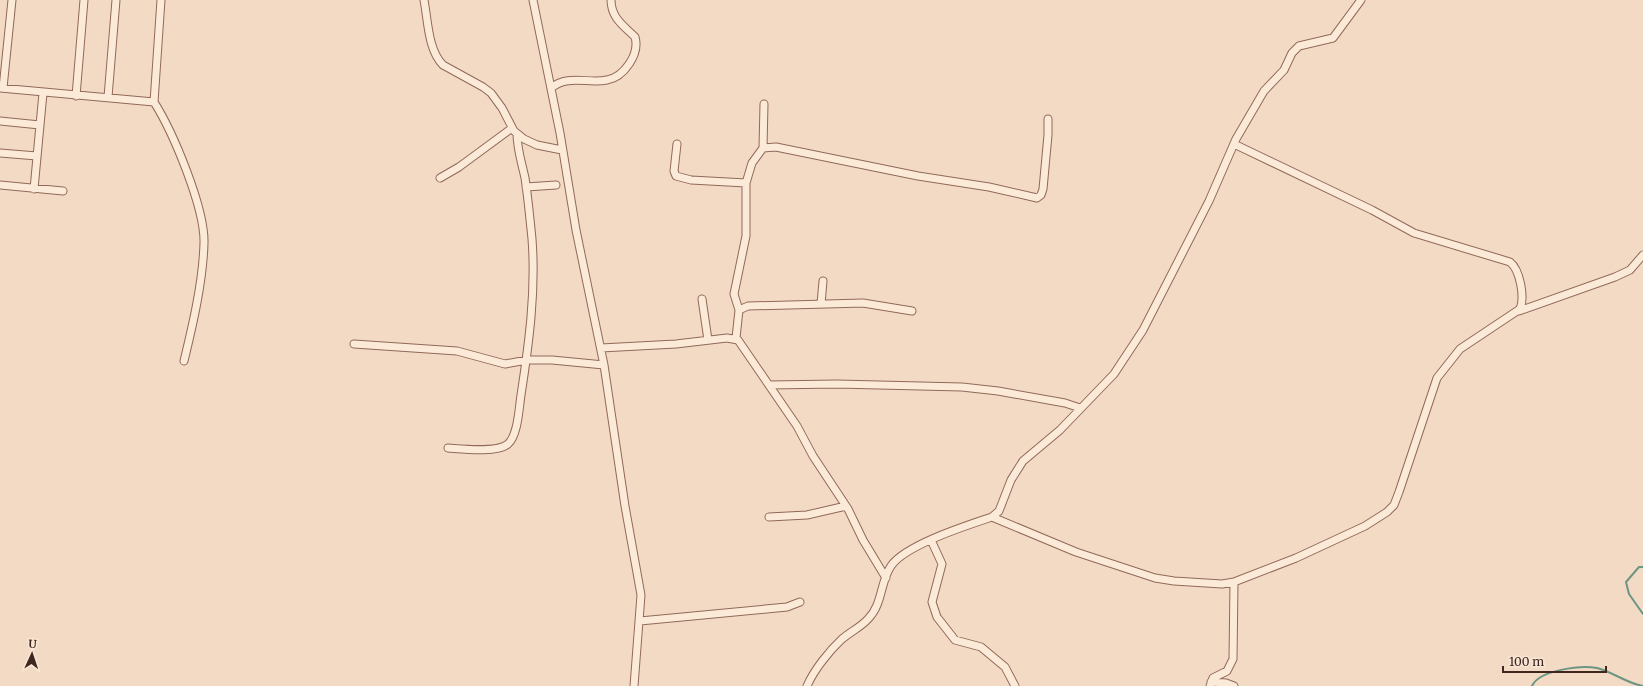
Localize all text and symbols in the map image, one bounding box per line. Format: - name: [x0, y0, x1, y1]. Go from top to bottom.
- north arrow: [12, 634, 52, 674]
- text: U: [28, 637, 38, 651]
- scale bar: [1503, 648, 1606, 674]
- text: 100 m: [1509, 654, 1544, 669]

